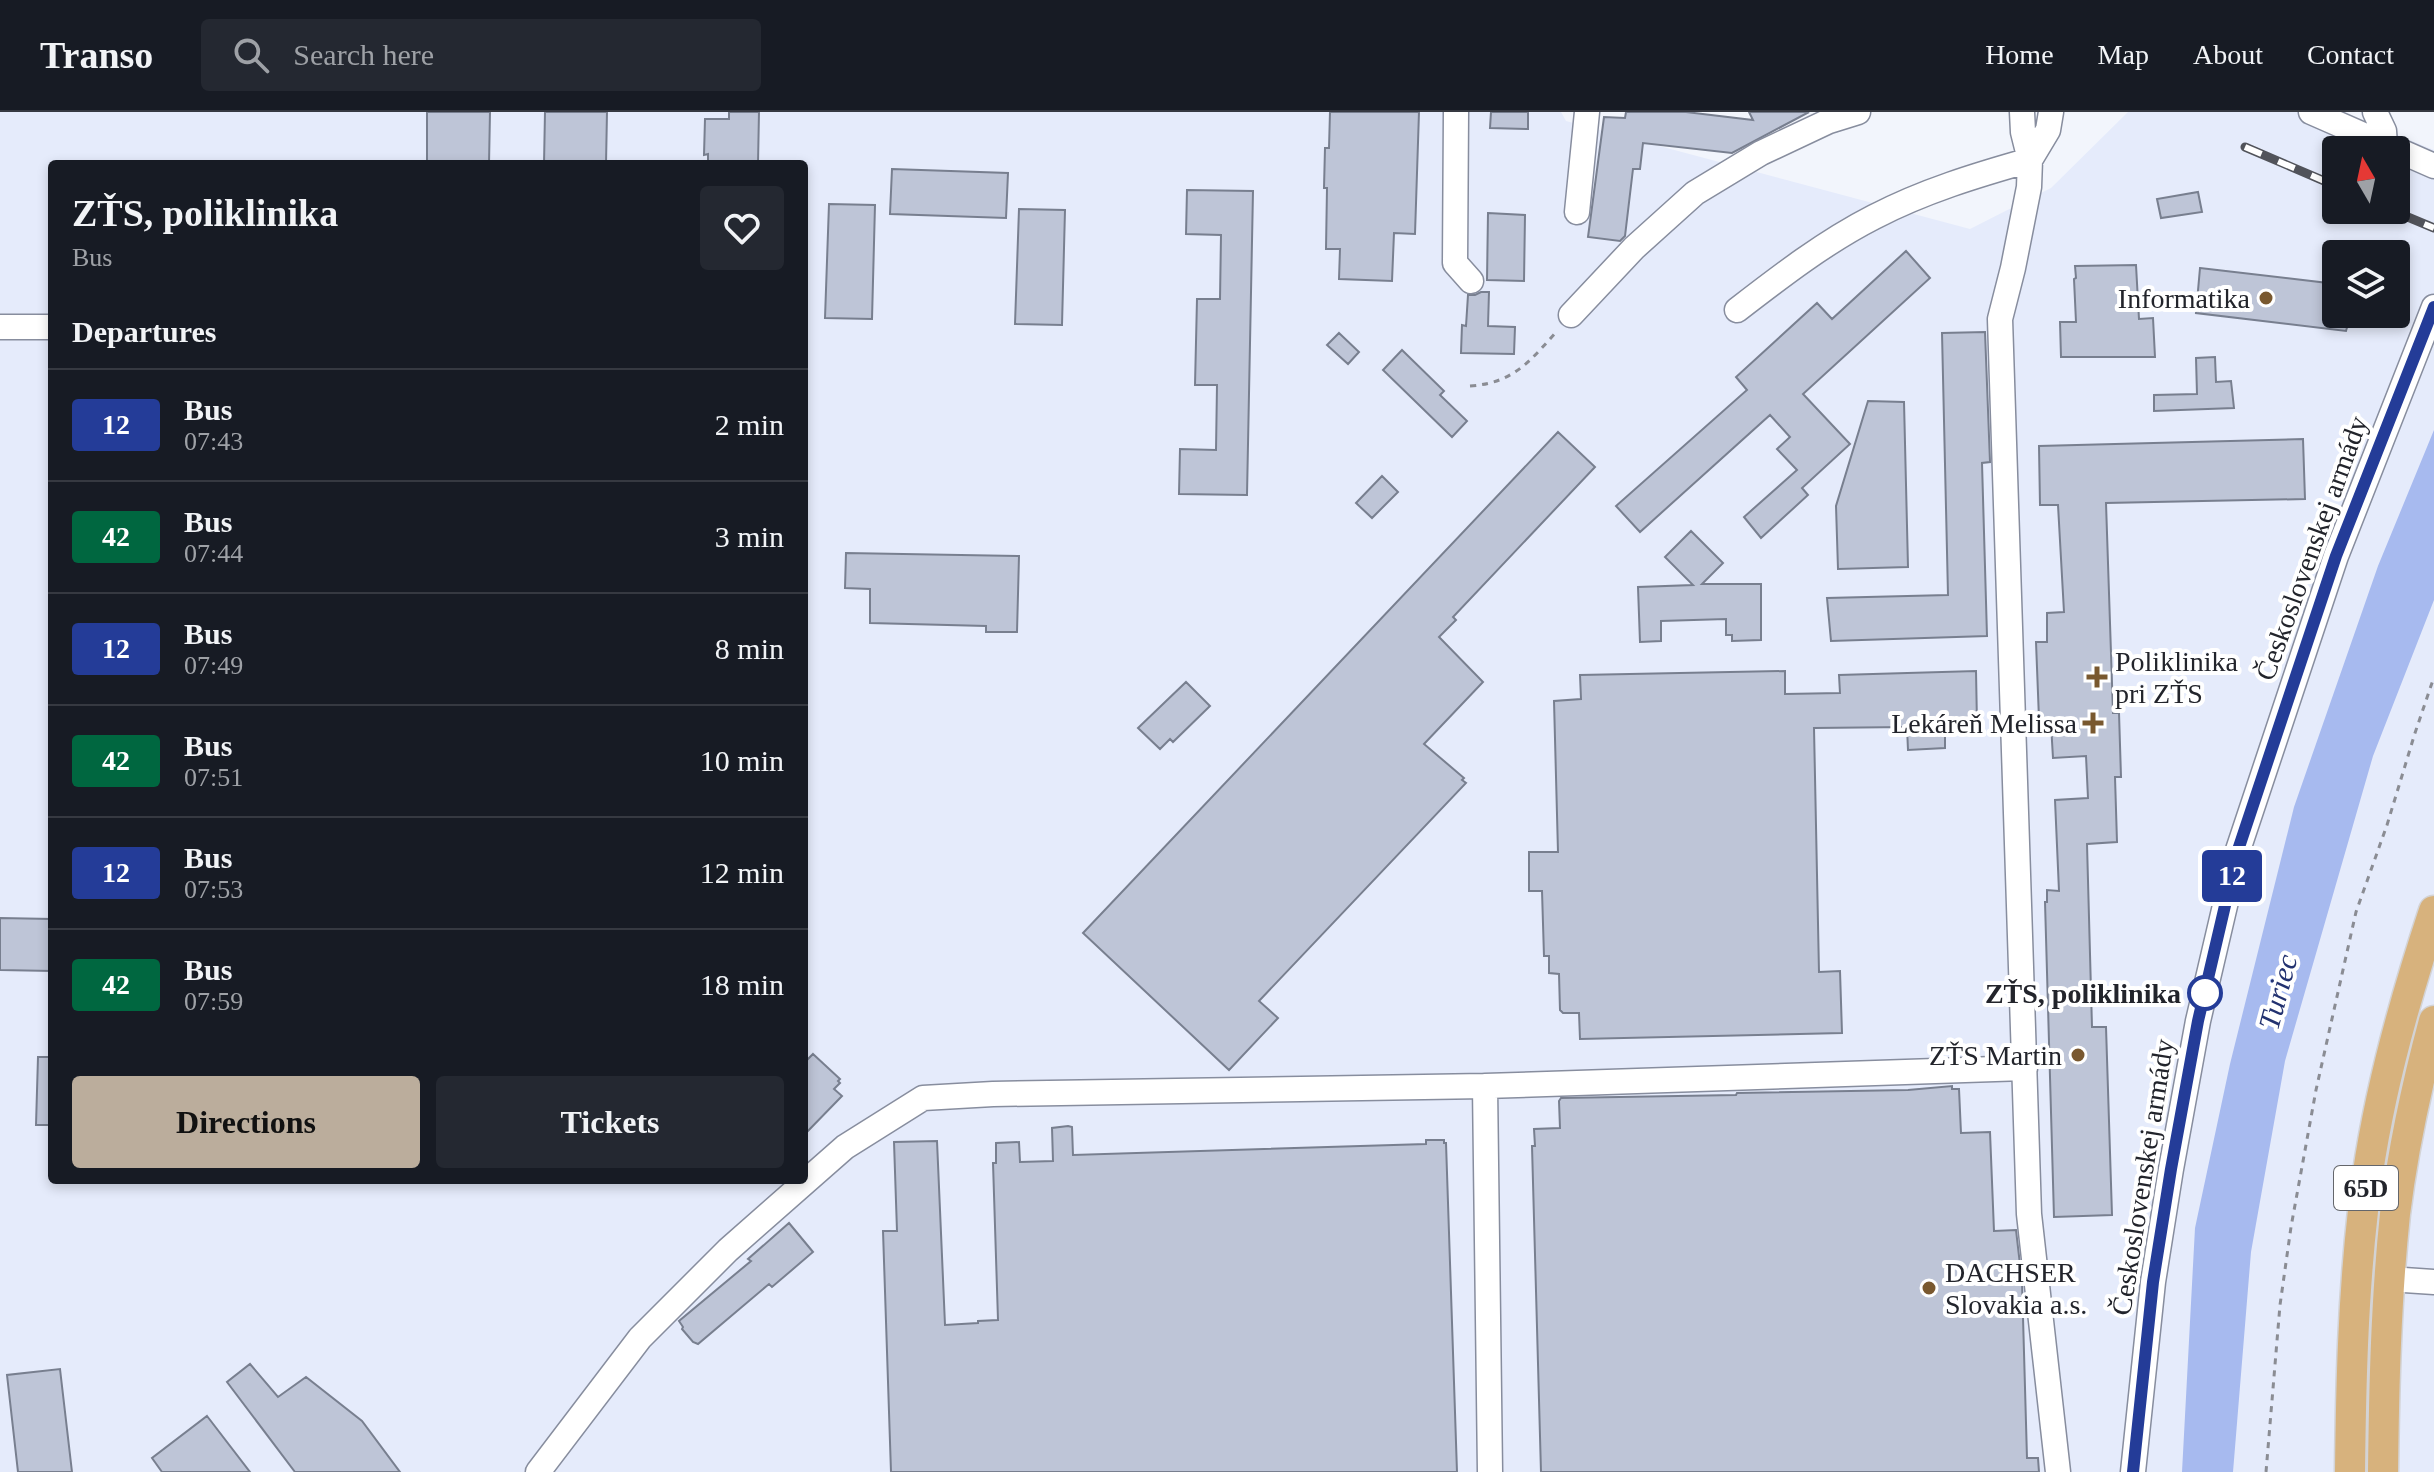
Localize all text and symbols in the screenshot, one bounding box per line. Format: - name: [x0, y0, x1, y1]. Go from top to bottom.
- search box: [201, 19, 761, 91]
- icon: search: [229, 33, 273, 77]
- text: Transo: [40, 34, 153, 76]
- text: Search here: [293, 38, 434, 71]
- text: Home: [1985, 39, 2054, 70]
- text: Map: [2098, 39, 2149, 70]
- text: About: [2193, 39, 2263, 70]
- text: Contact: [2307, 39, 2394, 70]
- north arrow: [2322, 136, 2410, 224]
- map controls: [2322, 136, 2410, 328]
- button: heart: [700, 186, 784, 270]
- text: ZŤS, poliklinika: [72, 192, 338, 234]
- button: layers: [2322, 240, 2410, 328]
- text: Bus: [72, 243, 112, 272]
- place label: Informatika: [2118, 283, 2251, 314]
- marker: Informatika: [2257, 289, 2275, 307]
- text: Departures: [72, 315, 216, 348]
- text: Bus: [184, 393, 232, 426]
- text: 2 min: [715, 408, 784, 441]
- text: 12: [102, 409, 130, 440]
- street label: Československej armády: [2249, 412, 2374, 685]
- text: 07:43: [184, 427, 243, 456]
- text: Bus: [184, 505, 232, 538]
- text: 3 min: [715, 520, 784, 553]
- text: 42: [102, 521, 130, 552]
- text: 07:44: [184, 539, 243, 568]
- text: Bus: [184, 617, 232, 650]
- text: 8 min: [715, 632, 784, 665]
- text: 12: [102, 633, 130, 664]
- place label: Poliklinika pri ZŤS: [2115, 646, 2238, 709]
- text: 07:49: [184, 651, 243, 680]
- marker: Poliklinika pri ZŤS: [2086, 666, 2108, 688]
- place label: Lekáreň Melissa: [1891, 708, 2078, 739]
- marker: Lekáreň Melissa: [2084, 714, 2102, 732]
- text: Bus: [184, 729, 232, 762]
- text: 10 min: [700, 744, 784, 777]
- text: 42: [102, 745, 130, 776]
- text: 07:51: [184, 763, 243, 792]
- text: Bus: [184, 841, 232, 874]
- line badge: 12: [2196, 850, 2268, 902]
- text: 12 min: [700, 856, 784, 889]
- text: 12: [102, 857, 130, 888]
- text: 12: [2218, 860, 2246, 891]
- text: 07:53: [184, 875, 243, 904]
- water label: Turiec: [2252, 951, 2303, 1033]
- text: Bus: [184, 953, 232, 986]
- text: 18 min: [700, 968, 784, 1001]
- text: 42: [102, 969, 130, 1000]
- marker: ZŤS, poliklinika: [2188, 976, 2222, 1010]
- place label: ZŤS, poliklinika: [1985, 978, 2181, 1009]
- text: 07:59: [184, 987, 243, 1016]
- street label: Československej armády: [2105, 1037, 2180, 1317]
- place label: ZŤS Martin: [1929, 1040, 2062, 1071]
- marker: ZŤS Martin: [2069, 1046, 2087, 1064]
- button: Directions: [72, 1076, 420, 1168]
- button: Tickets: [436, 1076, 784, 1168]
- road number: 65D: [2334, 1166, 2398, 1210]
- place label: DACHSER Slovakia a.s.: [1945, 1257, 2087, 1320]
- marker: DACHSER Slovakia a.s.: [1920, 1279, 1938, 1297]

